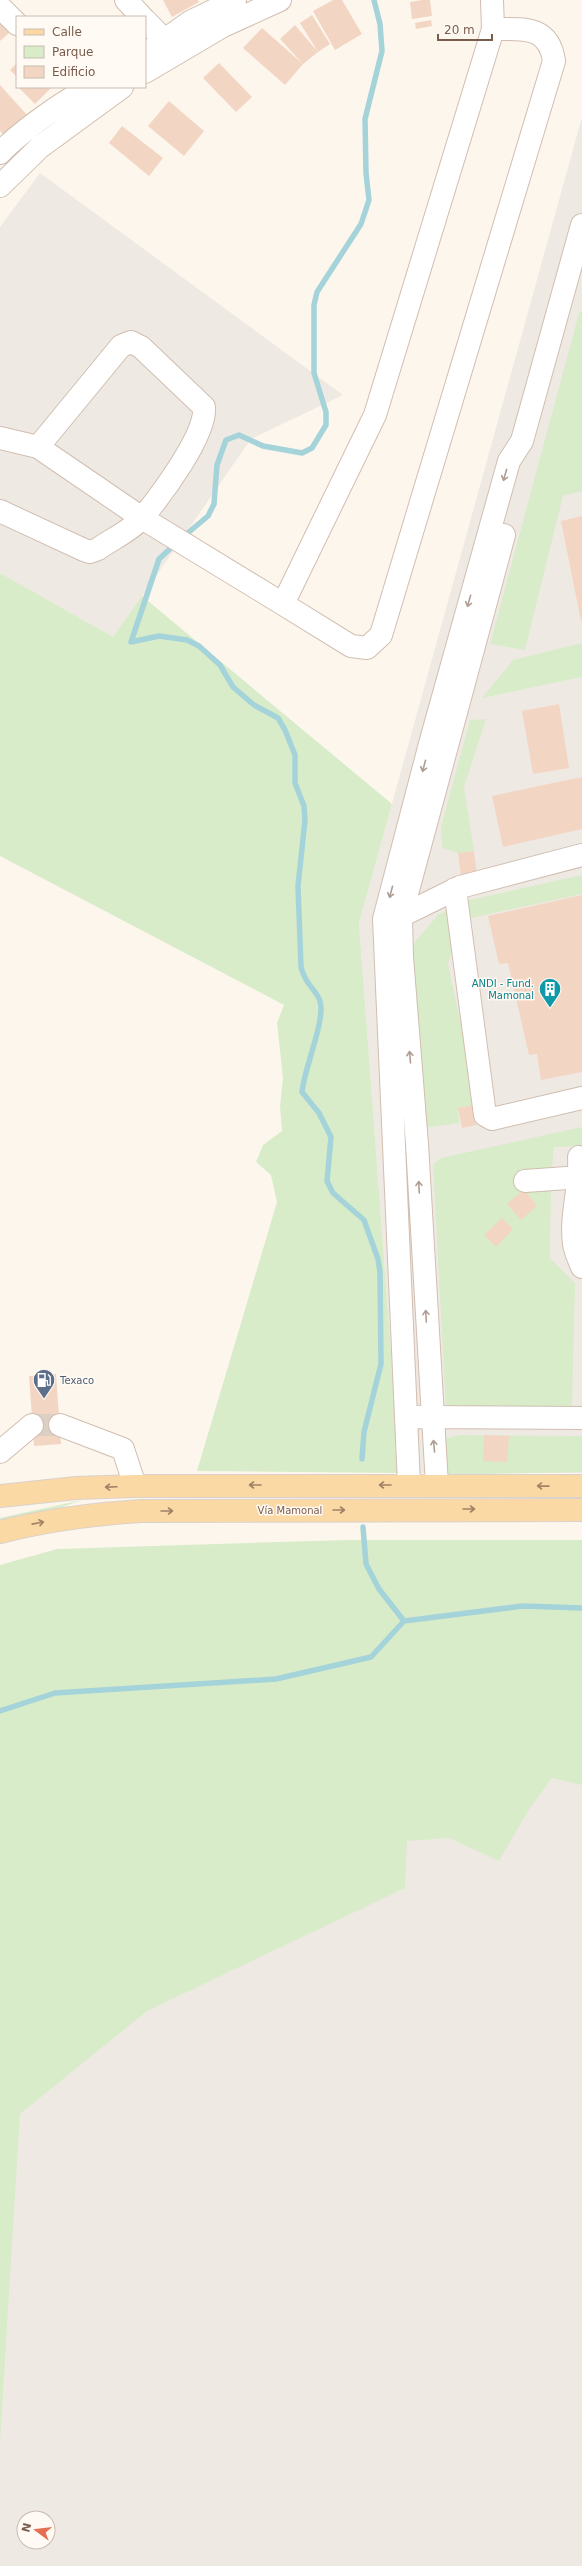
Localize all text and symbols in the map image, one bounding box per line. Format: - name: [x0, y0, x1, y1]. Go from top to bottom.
- legend: [16, 16, 146, 88]
- scale bar: [438, 16, 492, 42]
- text: 20 m: [444, 23, 475, 37]
- text: Calle: [52, 25, 82, 39]
- text: Parque: [52, 45, 93, 59]
- text: Edificio: [52, 65, 95, 79]
- one-way arrow: [500, 469, 508, 482]
- one-way arrow: [465, 594, 473, 607]
- one-way arrow: [419, 760, 427, 773]
- one-way arrow: [387, 885, 394, 898]
- building icon: ANDI - Fund. Mamonal: [537, 976, 563, 1009]
- place label: ANDI - Fund. Mamonal: [472, 978, 534, 1001]
- one-way arrow: [406, 1051, 413, 1064]
- one-way arrow: [415, 1181, 423, 1194]
- one-way arrow: [422, 1310, 430, 1323]
- fuel station icon: Texaco: [31, 1367, 57, 1400]
- place label: Texaco: [59, 1375, 94, 1386]
- one-way arrow: [430, 1440, 438, 1453]
- one-way arrow: [249, 1481, 262, 1489]
- one-way arrow: [379, 1481, 392, 1489]
- one-way arrow: [537, 1482, 550, 1490]
- one-way arrow: [105, 1483, 118, 1490]
- street label: Vía Mamonal: [258, 1505, 322, 1516]
- one-way arrow: [462, 1505, 475, 1513]
- one-way arrow: [332, 1506, 345, 1513]
- one-way arrow: [160, 1507, 173, 1515]
- one-way arrow: [31, 1518, 44, 1526]
- north arrow: [16, 2510, 56, 2550]
- text: N: [19, 2521, 34, 2534]

